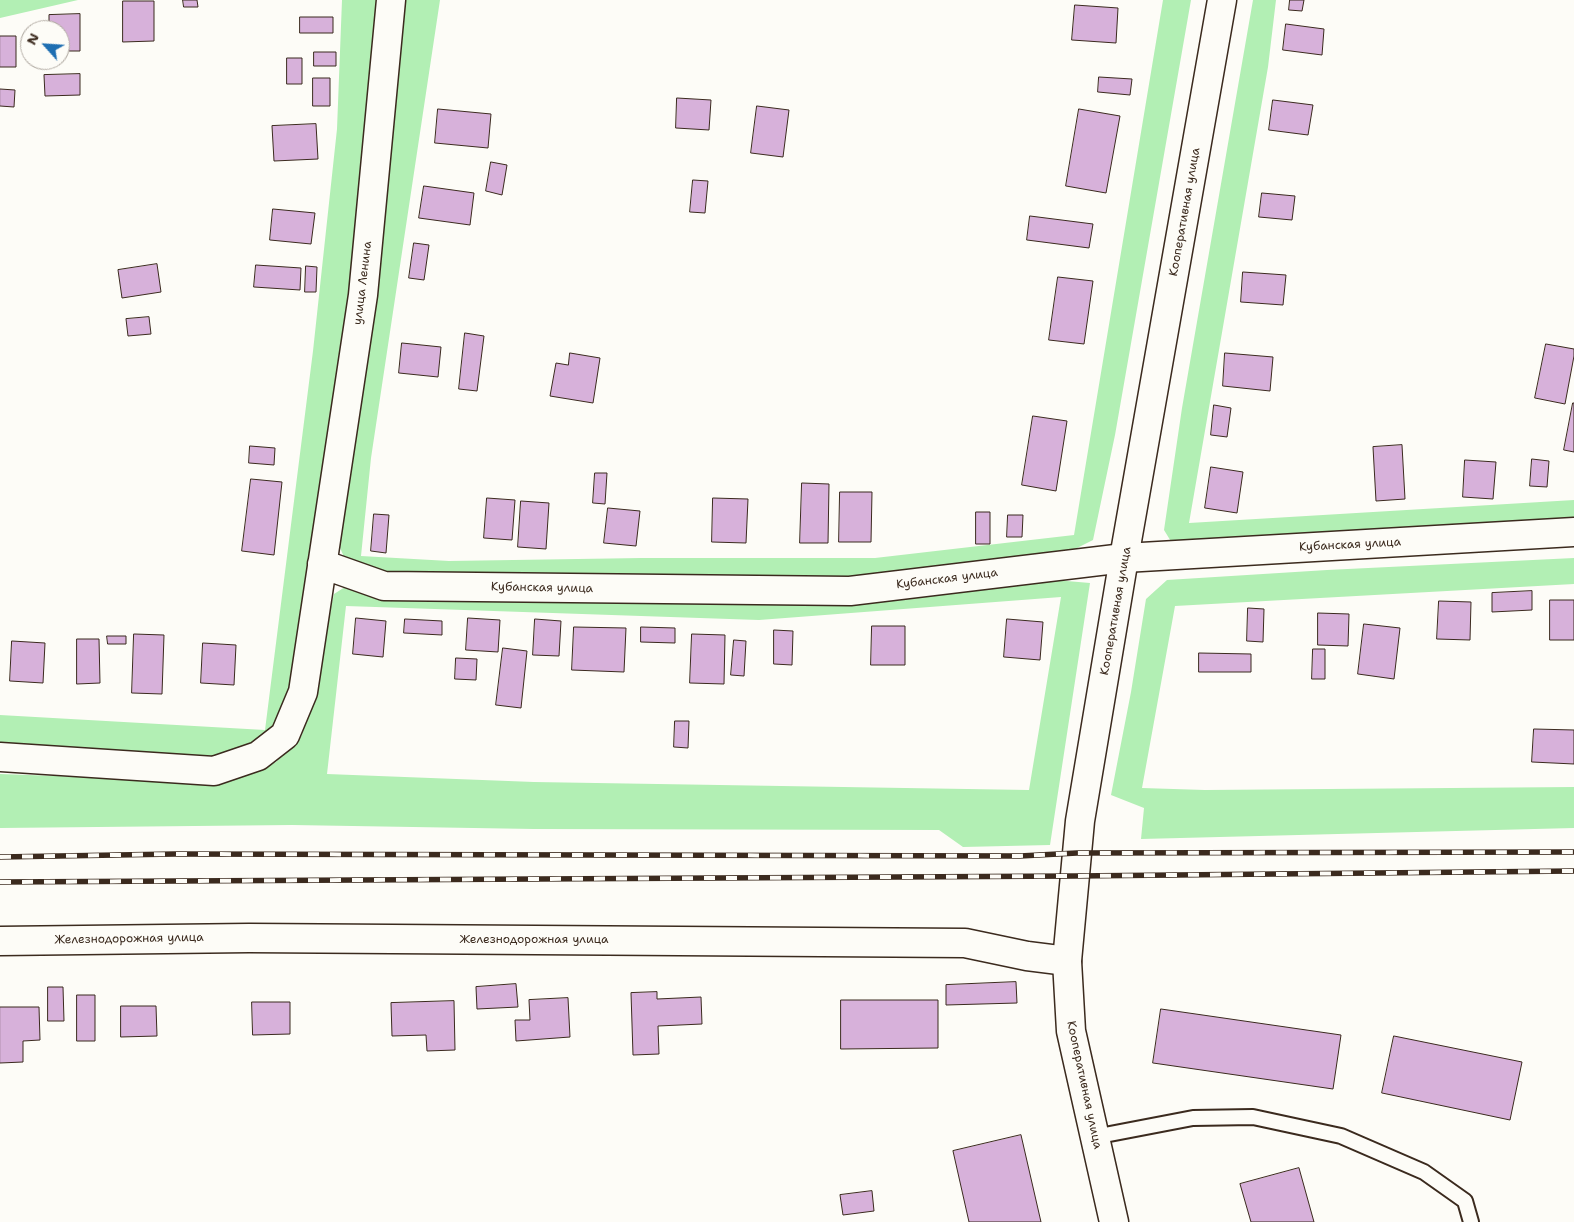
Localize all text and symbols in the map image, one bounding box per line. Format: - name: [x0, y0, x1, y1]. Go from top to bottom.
- north arrow: [20, 20, 70, 70]
- text: N: [22, 30, 43, 48]
- street label: Кооперативная улица: [1167, 146, 1203, 278]
- street label: улица Ленина: [351, 240, 375, 326]
- street label: Кубанская улица: [1299, 535, 1401, 555]
- street label: Кооперативная улица: [1098, 545, 1134, 677]
- street label: Кубанская улица: [895, 566, 999, 592]
- street label: Кубанская улица: [491, 580, 593, 596]
- street label: Железнодорожная улица: [54, 930, 204, 948]
- street label: Железнодорожная улица: [459, 933, 609, 947]
- street label: Кооперативная улица: [1063, 1020, 1105, 1150]

